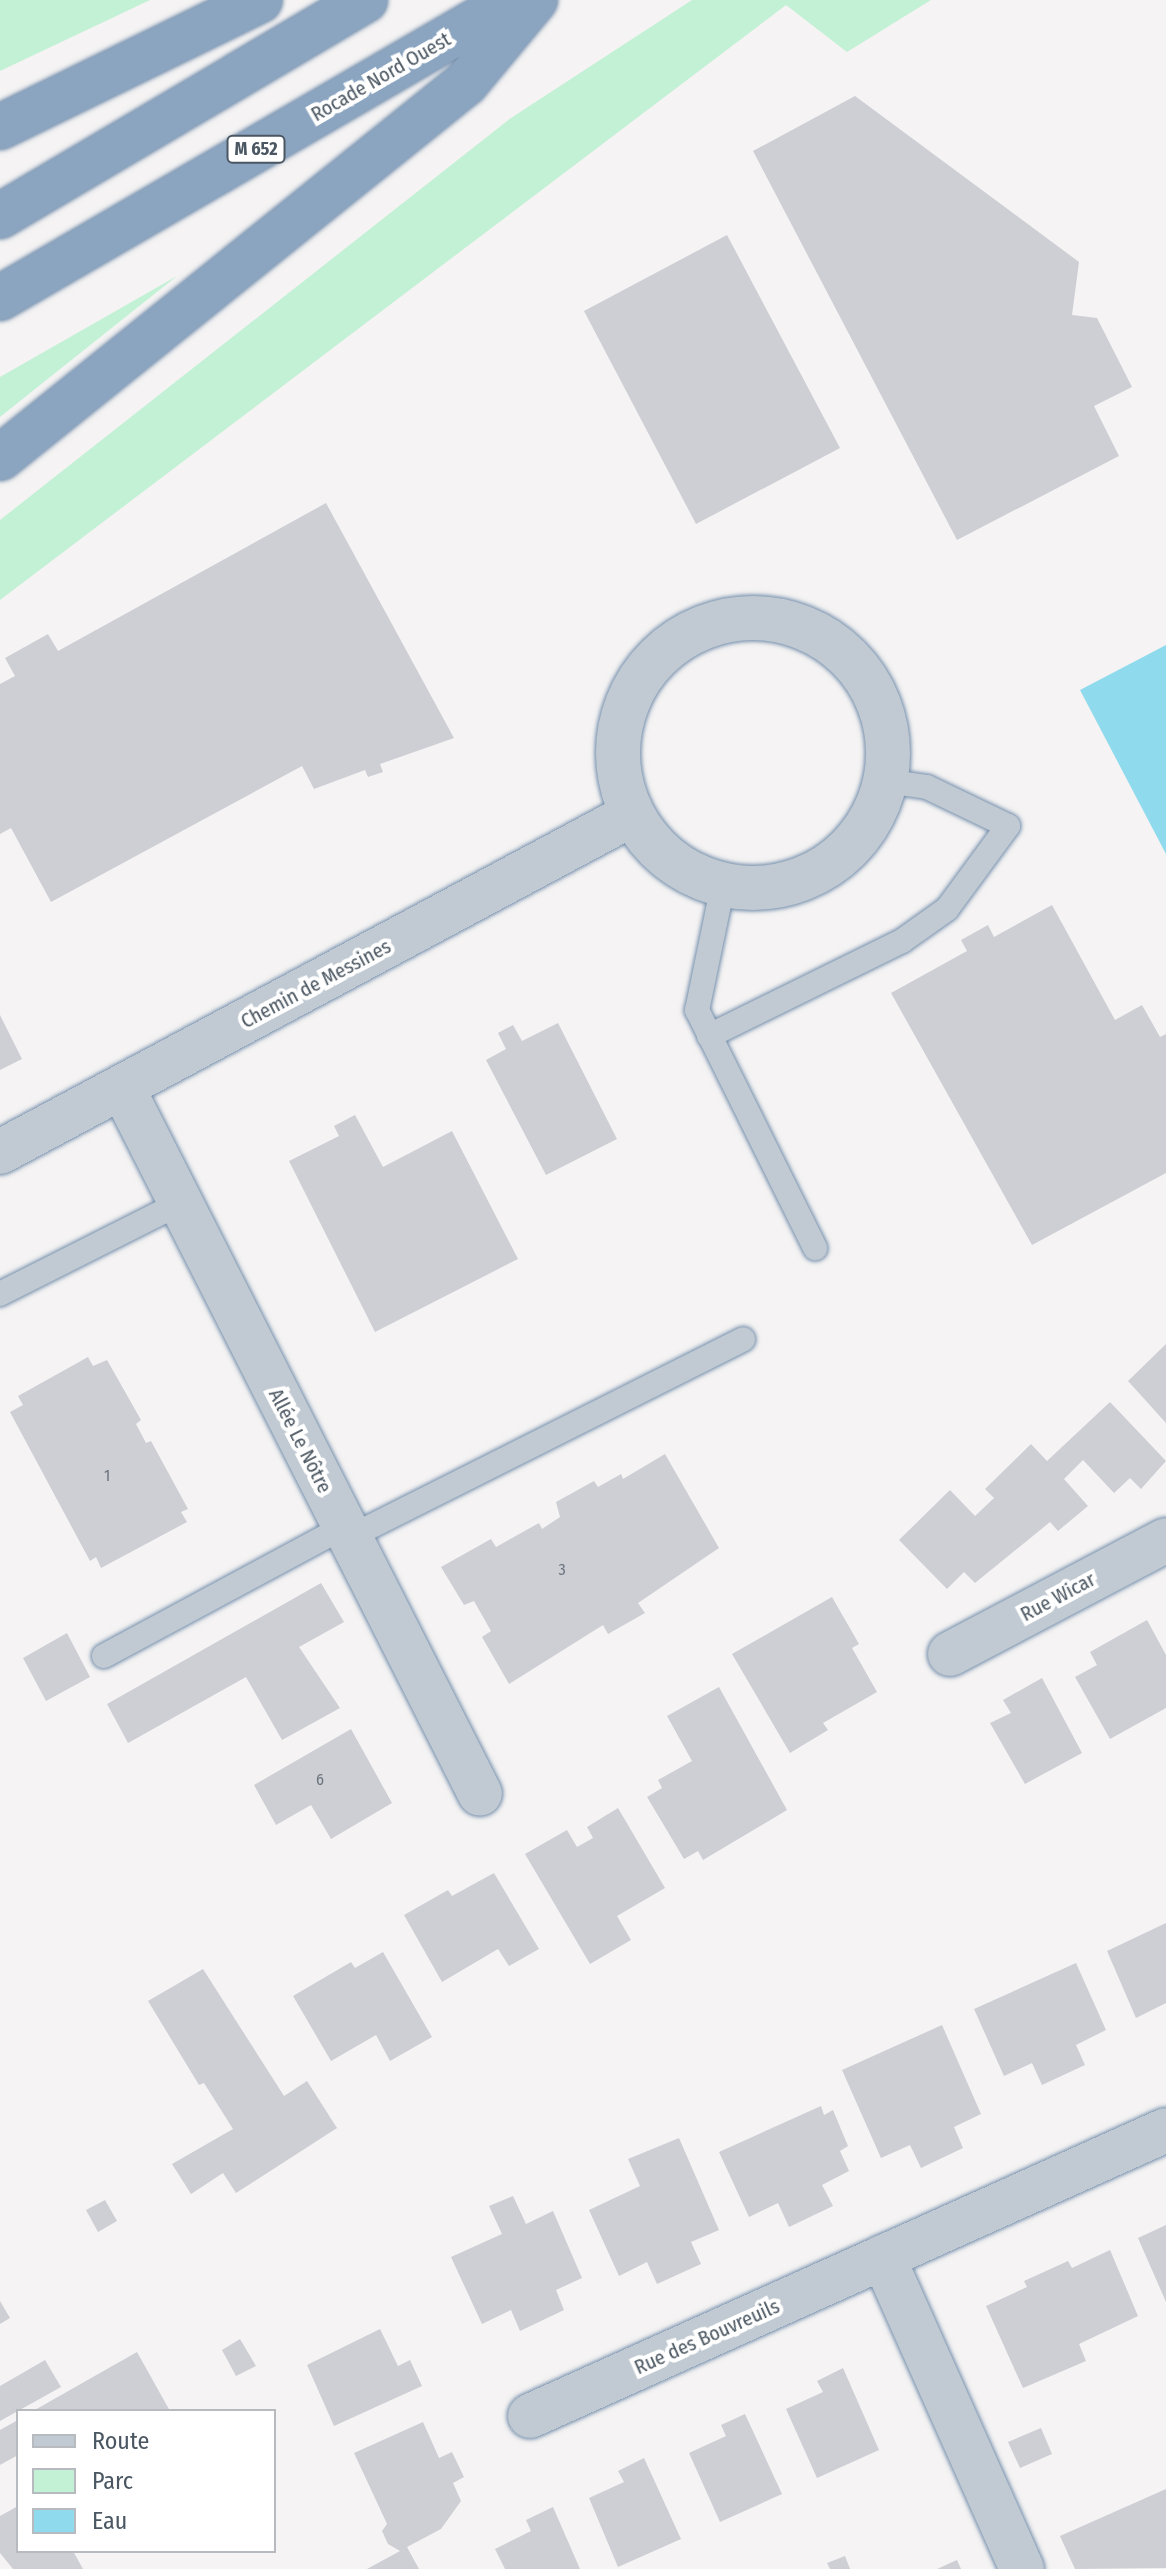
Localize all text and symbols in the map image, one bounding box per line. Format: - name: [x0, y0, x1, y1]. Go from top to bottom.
- street label: Rocade Nord Ouest: [307, 27, 455, 127]
- road number: M 652: [226, 135, 286, 163]
- street label: Chemin de Messines: [237, 934, 395, 1034]
- street label: Allée Le Nôtre: [263, 1385, 337, 1497]
- house number: 1: [104, 1466, 110, 1486]
- house number: 3: [558, 1560, 566, 1580]
- street label: Rue Wicar: [1017, 1567, 1099, 1627]
- house number: 6: [316, 1770, 324, 1790]
- street label: Rue des Bouvreuils: [631, 2294, 783, 2380]
- legend: [16, 2409, 276, 2553]
- text: Route: [92, 2427, 149, 2455]
- text: Parc: [92, 2467, 133, 2495]
- text: Eau: [92, 2507, 127, 2535]

